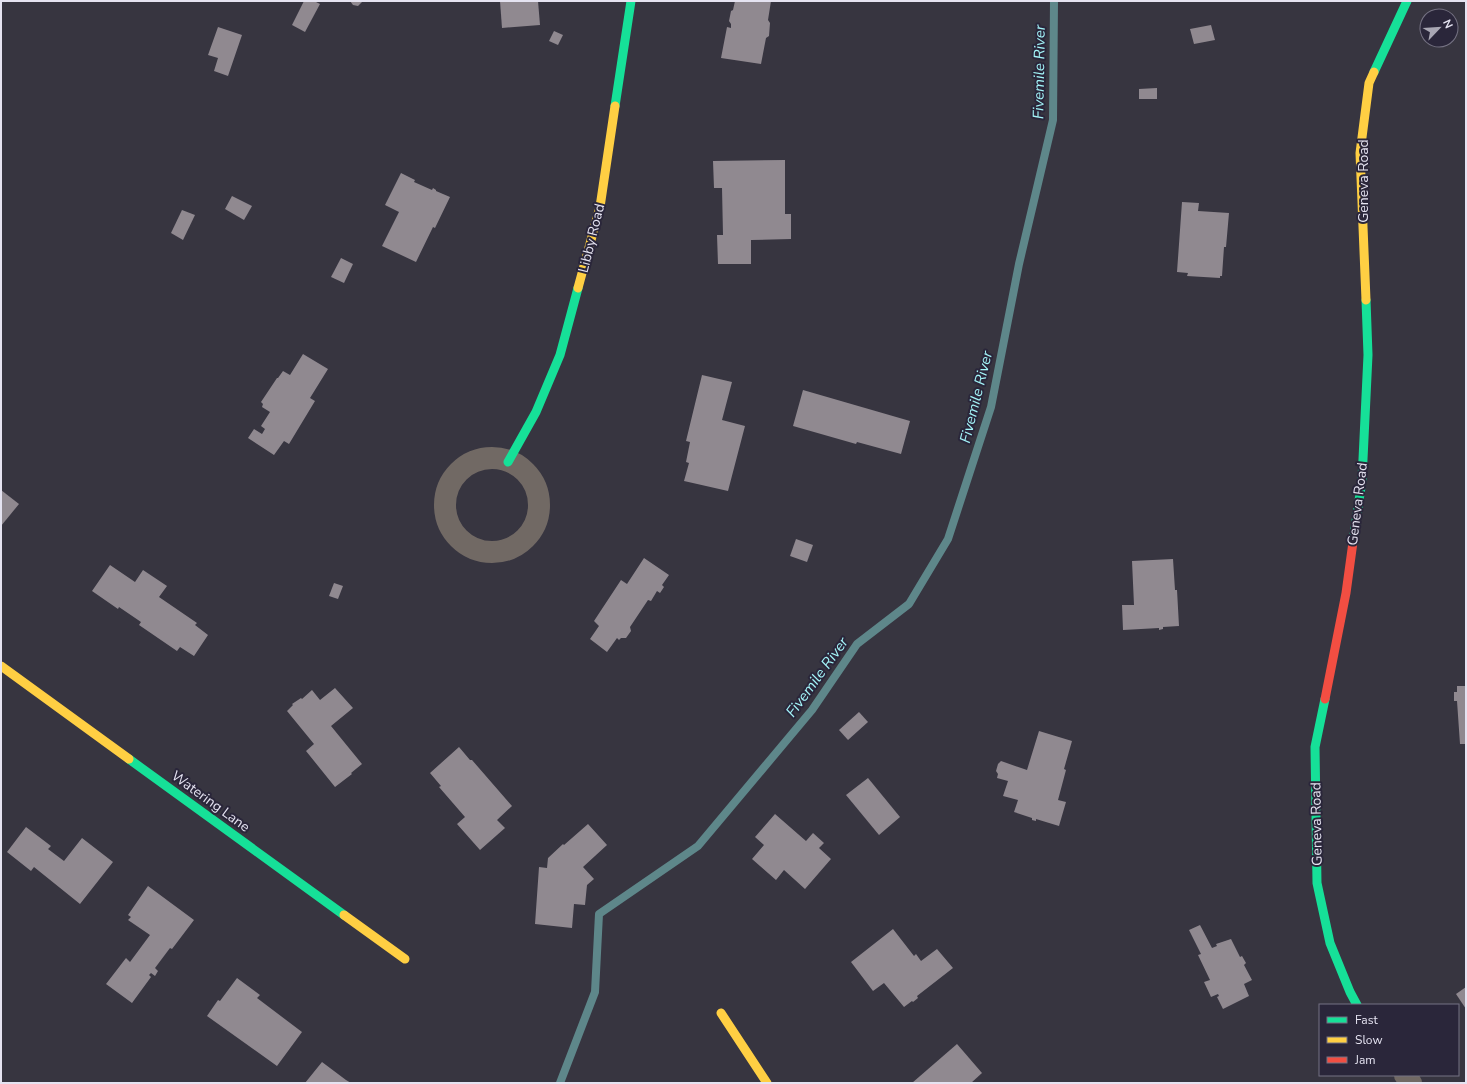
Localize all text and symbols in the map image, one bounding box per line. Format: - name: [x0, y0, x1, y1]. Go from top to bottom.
- north arrow: [1419, 8, 1459, 48]
- text: N: [1439, 17, 1456, 31]
- water label: Fivemile River: [1028, 24, 1050, 119]
- street label: Geneva Road: [1354, 139, 1373, 223]
- street label: Libby Road: [574, 202, 609, 275]
- water label: Fivemile River: [955, 348, 997, 445]
- street label: Geneva Road: [1343, 461, 1372, 547]
- water label: Fivemile River: [781, 632, 853, 721]
- street label: Watering Lane: [168, 766, 254, 836]
- street label: Geneva Road: [1306, 782, 1327, 866]
- legend: [1319, 1004, 1459, 1076]
- text: Fast: [1355, 1012, 1378, 1028]
- text: Slow: [1355, 1032, 1383, 1048]
- text: Jam: [1354, 1052, 1376, 1068]

